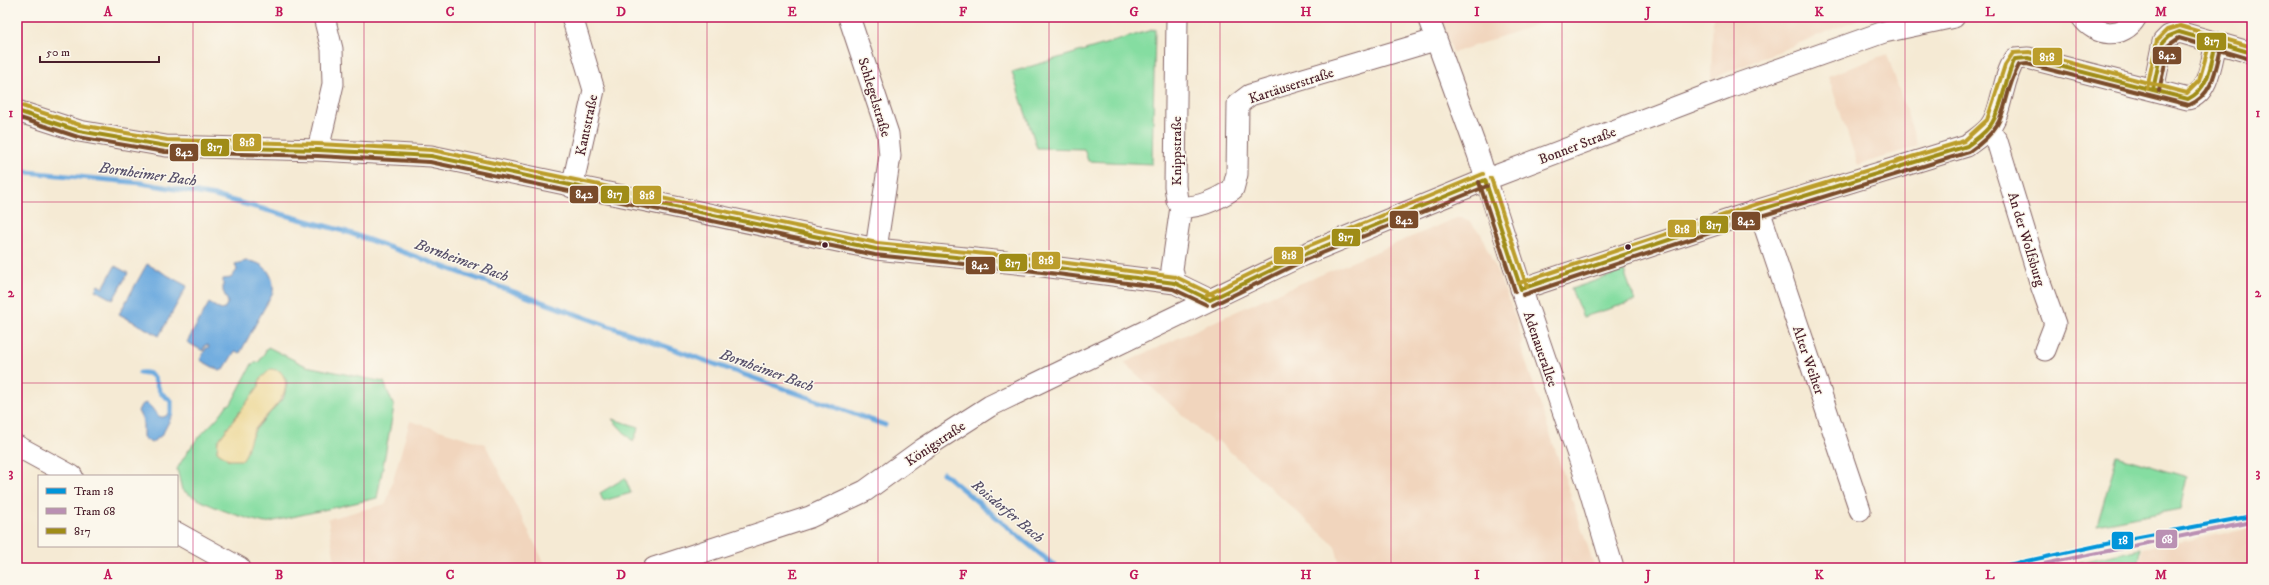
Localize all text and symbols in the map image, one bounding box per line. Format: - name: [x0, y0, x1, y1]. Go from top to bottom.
- text: A: [103, 4, 113, 20]
- text: B: [275, 4, 283, 20]
- text: C: [446, 4, 455, 20]
- text: D: [616, 4, 626, 20]
- text: E: [787, 4, 797, 20]
- text: F: [959, 4, 968, 20]
- text: G: [1129, 4, 1139, 20]
- text: H: [1301, 4, 1312, 20]
- text: I: [1474, 4, 1480, 20]
- text: J: [1643, 4, 1651, 21]
- text: K: [1814, 4, 1824, 20]
- text: L: [1985, 4, 1995, 20]
- text: M: [2155, 4, 2167, 20]
- line badge: 817: [2196, 32, 2227, 51]
- text: 817: [2204, 35, 2220, 49]
- scale bar: [40, 38, 159, 64]
- text: 50 m: [46, 45, 70, 60]
- line badge: 842: [2152, 46, 2182, 65]
- line badge: 818: [2032, 47, 2063, 66]
- text: 842: [2158, 49, 2176, 63]
- text: 818: [2039, 51, 2055, 65]
- street label: Schlegelstraße: [853, 55, 895, 139]
- street label: Kartäuserstraße: [1246, 64, 1336, 108]
- street label: Kantstraße: [572, 93, 602, 157]
- text: 1: [9, 105, 14, 121]
- text: 1: [2256, 105, 2261, 121]
- street label: Knippstraße: [1168, 116, 1186, 186]
- street label: Bonner Straße: [1536, 123, 1619, 169]
- line badge: 818: [232, 133, 262, 152]
- text: 818: [239, 136, 255, 150]
- line badge: 817: [200, 138, 230, 157]
- text: 817: [207, 141, 223, 155]
- line badge: 842: [169, 143, 199, 162]
- text: 842: [175, 146, 193, 160]
- water label: Bornheimer Bach: [97, 158, 198, 191]
- line badge: 842: [569, 185, 599, 204]
- line badge: 817: [600, 185, 630, 204]
- line badge: 818: [632, 185, 662, 205]
- text: 842: [575, 188, 593, 202]
- text: 817: [607, 188, 623, 202]
- text: 818: [639, 189, 655, 203]
- street label: An der Wolfsburg: [2003, 190, 2049, 289]
- line badge: 842: [1389, 210, 1419, 229]
- line badge: 842: [1731, 211, 1761, 231]
- text: 842: [1395, 214, 1413, 228]
- line badge: 817: [1699, 215, 1729, 234]
- text: 842: [1737, 215, 1755, 229]
- line badge: 818: [1667, 219, 1697, 238]
- text: 817: [1706, 219, 1722, 233]
- text: 818: [1674, 223, 1690, 237]
- line badge: 817: [1331, 228, 1361, 247]
- text: 817: [1338, 231, 1354, 245]
- water label: Bornheimer Bach: [412, 234, 511, 286]
- unlabelled marker: [820, 240, 830, 250]
- unlabelled marker: [1623, 242, 1633, 252]
- line badge: 818: [1273, 246, 1304, 265]
- text: 818: [1281, 249, 1297, 263]
- line badge: 818: [1031, 251, 1061, 270]
- line badge: 817: [998, 253, 1028, 272]
- text: 818: [1038, 254, 1054, 268]
- line badge: 842: [965, 256, 996, 275]
- text: 817: [1005, 257, 1021, 271]
- text: 842: [971, 259, 989, 273]
- text: 2: [8, 285, 15, 301]
- text: 2: [2255, 285, 2262, 301]
- street label: Adenauerallee: [1519, 309, 1561, 390]
- street label: Alter Weiher: [1788, 324, 1828, 398]
- water label: Bornheimer Bach: [717, 344, 816, 396]
- street label: Königstraße: [902, 417, 969, 471]
- text: 3: [9, 465, 14, 481]
- text: 3: [2256, 465, 2261, 481]
- legend: [38, 475, 178, 547]
- water label: Roisdorfer Bach: [967, 475, 1048, 547]
- text: Tram 18: [74, 484, 113, 499]
- text: Tram 68: [74, 504, 115, 519]
- text: 817: [74, 524, 91, 539]
- line badge: 68: [2155, 529, 2178, 549]
- line badge: 18: [2111, 531, 2134, 550]
- text: 68: [2161, 533, 2173, 547]
- text: 18: [2118, 534, 2128, 548]
- text: A: [103, 567, 113, 583]
- text: B: [275, 567, 283, 583]
- text: C: [446, 567, 455, 583]
- text: D: [616, 567, 626, 583]
- text: E: [787, 567, 797, 583]
- text: F: [959, 567, 968, 583]
- text: G: [1129, 567, 1139, 583]
- text: H: [1301, 567, 1312, 583]
- text: I: [1474, 567, 1480, 583]
- text: J: [1643, 567, 1651, 584]
- text: K: [1814, 567, 1824, 583]
- text: L: [1985, 567, 1995, 583]
- text: M: [2155, 567, 2167, 583]

